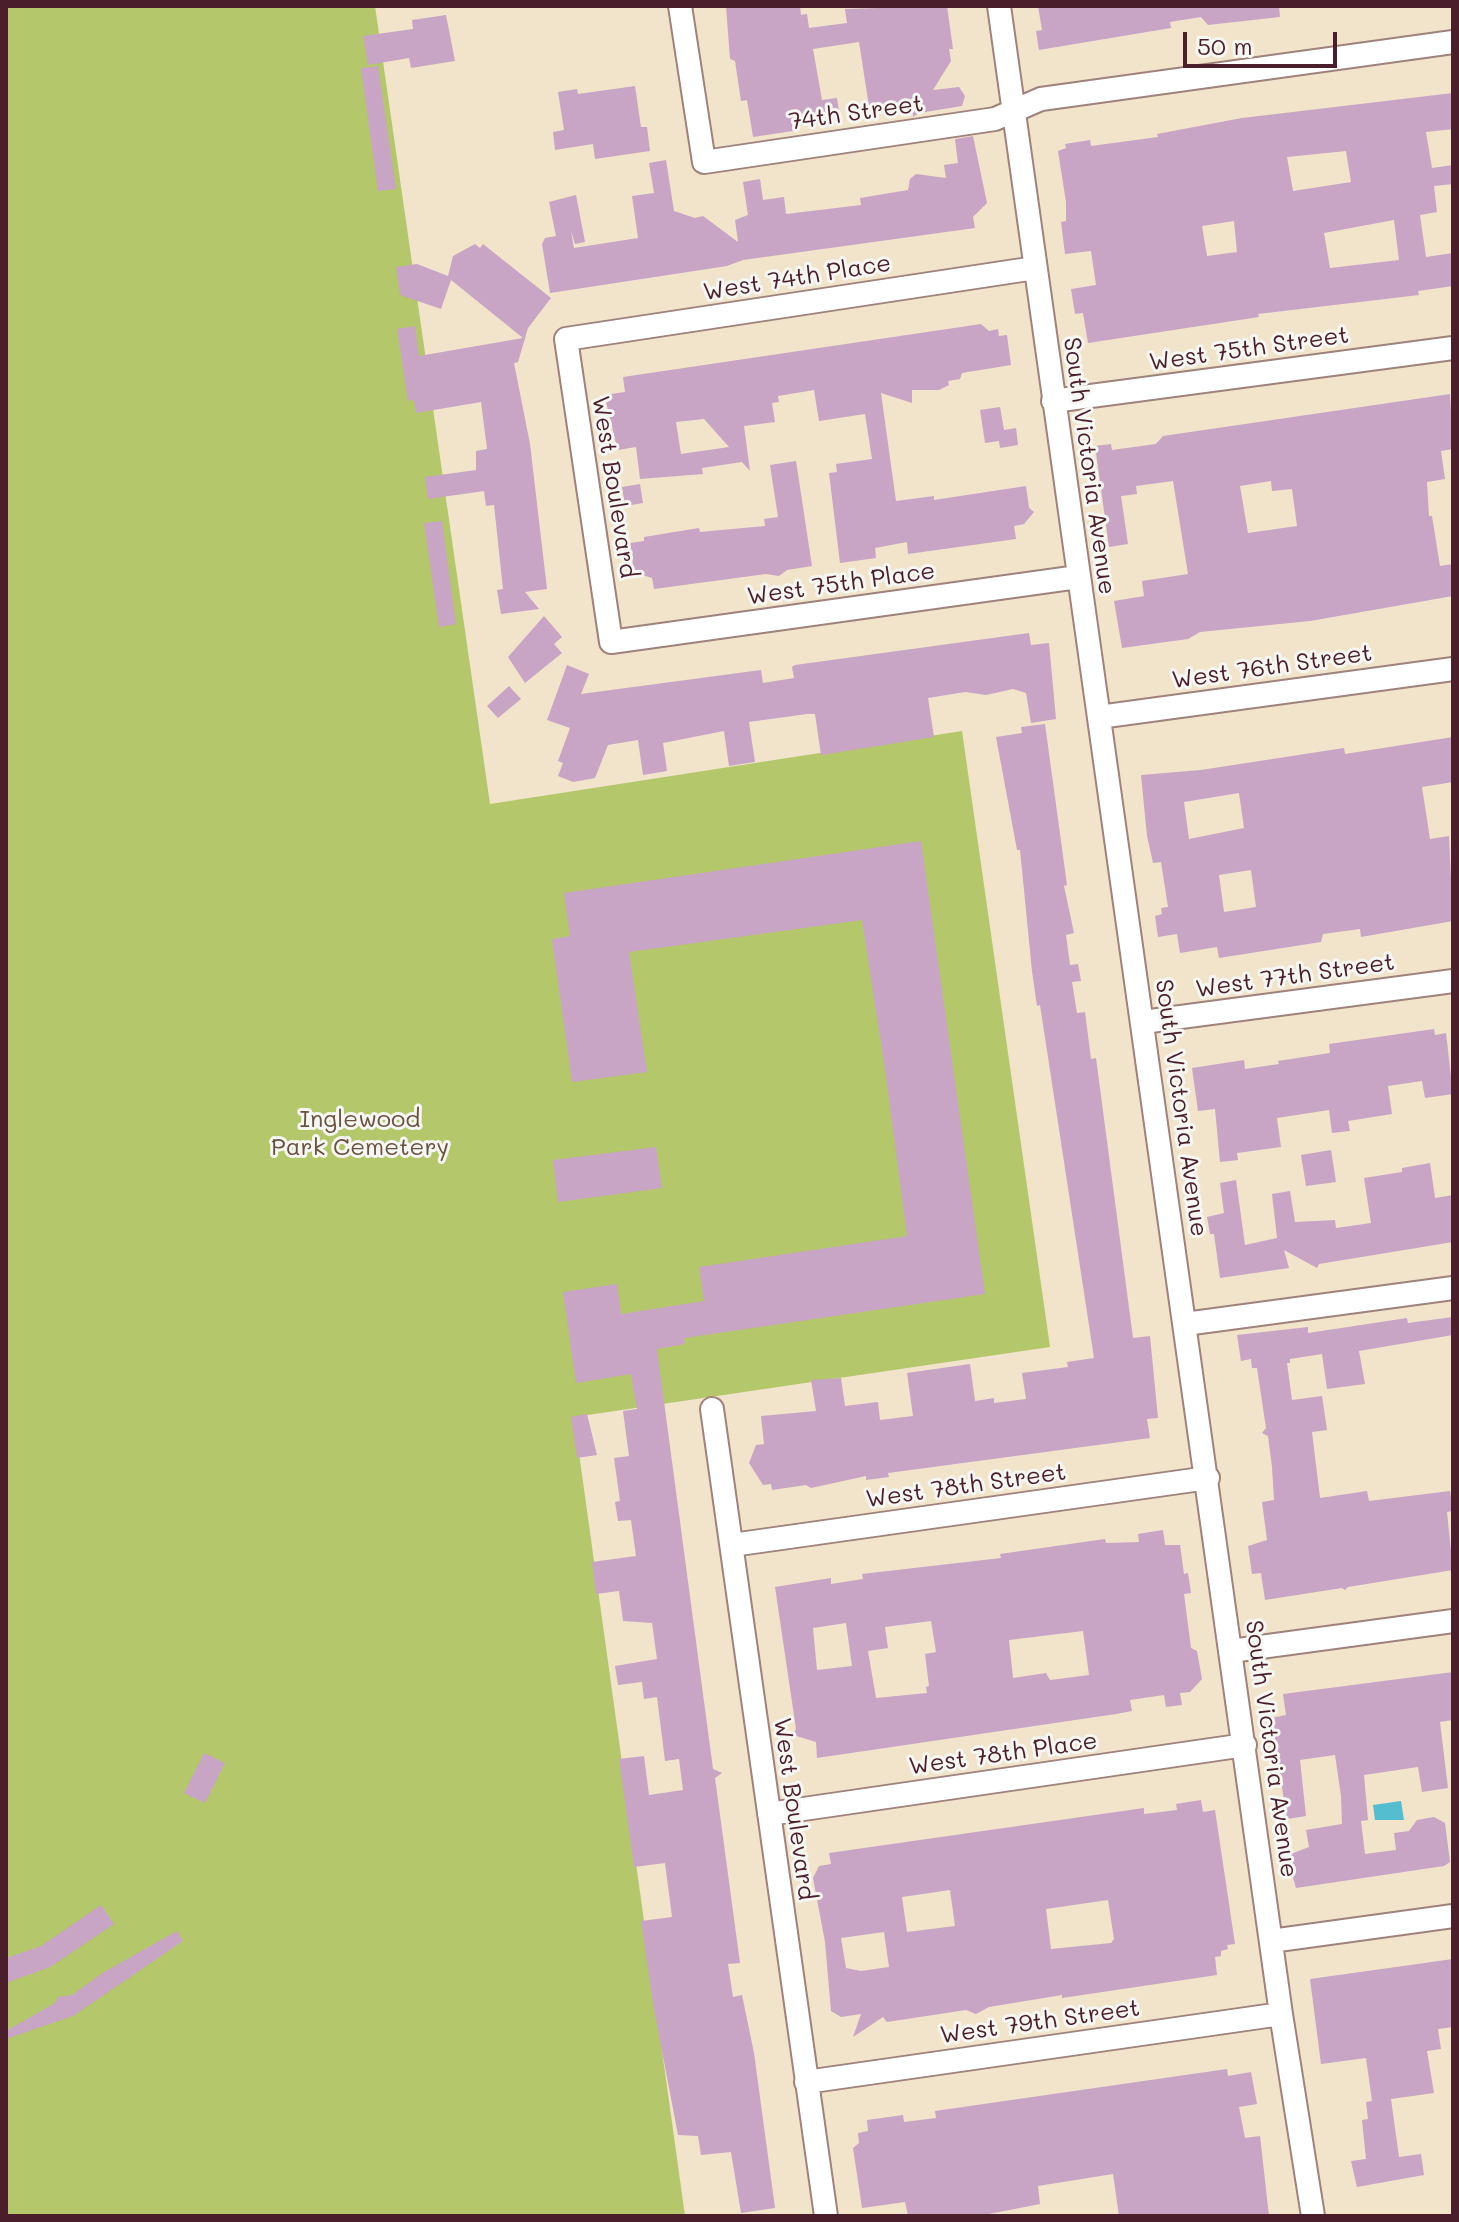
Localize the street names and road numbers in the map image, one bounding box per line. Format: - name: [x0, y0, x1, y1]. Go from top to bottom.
- street label: 74th Street: [787, 89, 925, 137]
- street label: West 74th Place: [701, 249, 893, 307]
- street label: West 75th Street: [1147, 321, 1351, 377]
- street label: South Victoria Avenue: [1057, 336, 1121, 596]
- street label: West Boulevard: [585, 394, 643, 580]
- street label: West 75th Place: [745, 557, 937, 611]
- street label: West 76th Street: [1170, 639, 1374, 695]
- street label: West 77th Street: [1194, 948, 1396, 1004]
- street label: South Victoria Avenue: [1149, 978, 1213, 1238]
- street label: West 78th Street: [864, 1458, 1068, 1514]
- street label: South Victoria Avenue: [1239, 1619, 1303, 1879]
- street label: West Boulevard: [767, 1716, 821, 1902]
- street label: West 78th Place: [907, 1727, 1099, 1781]
- street label: West 79th Street: [938, 1994, 1142, 2050]

